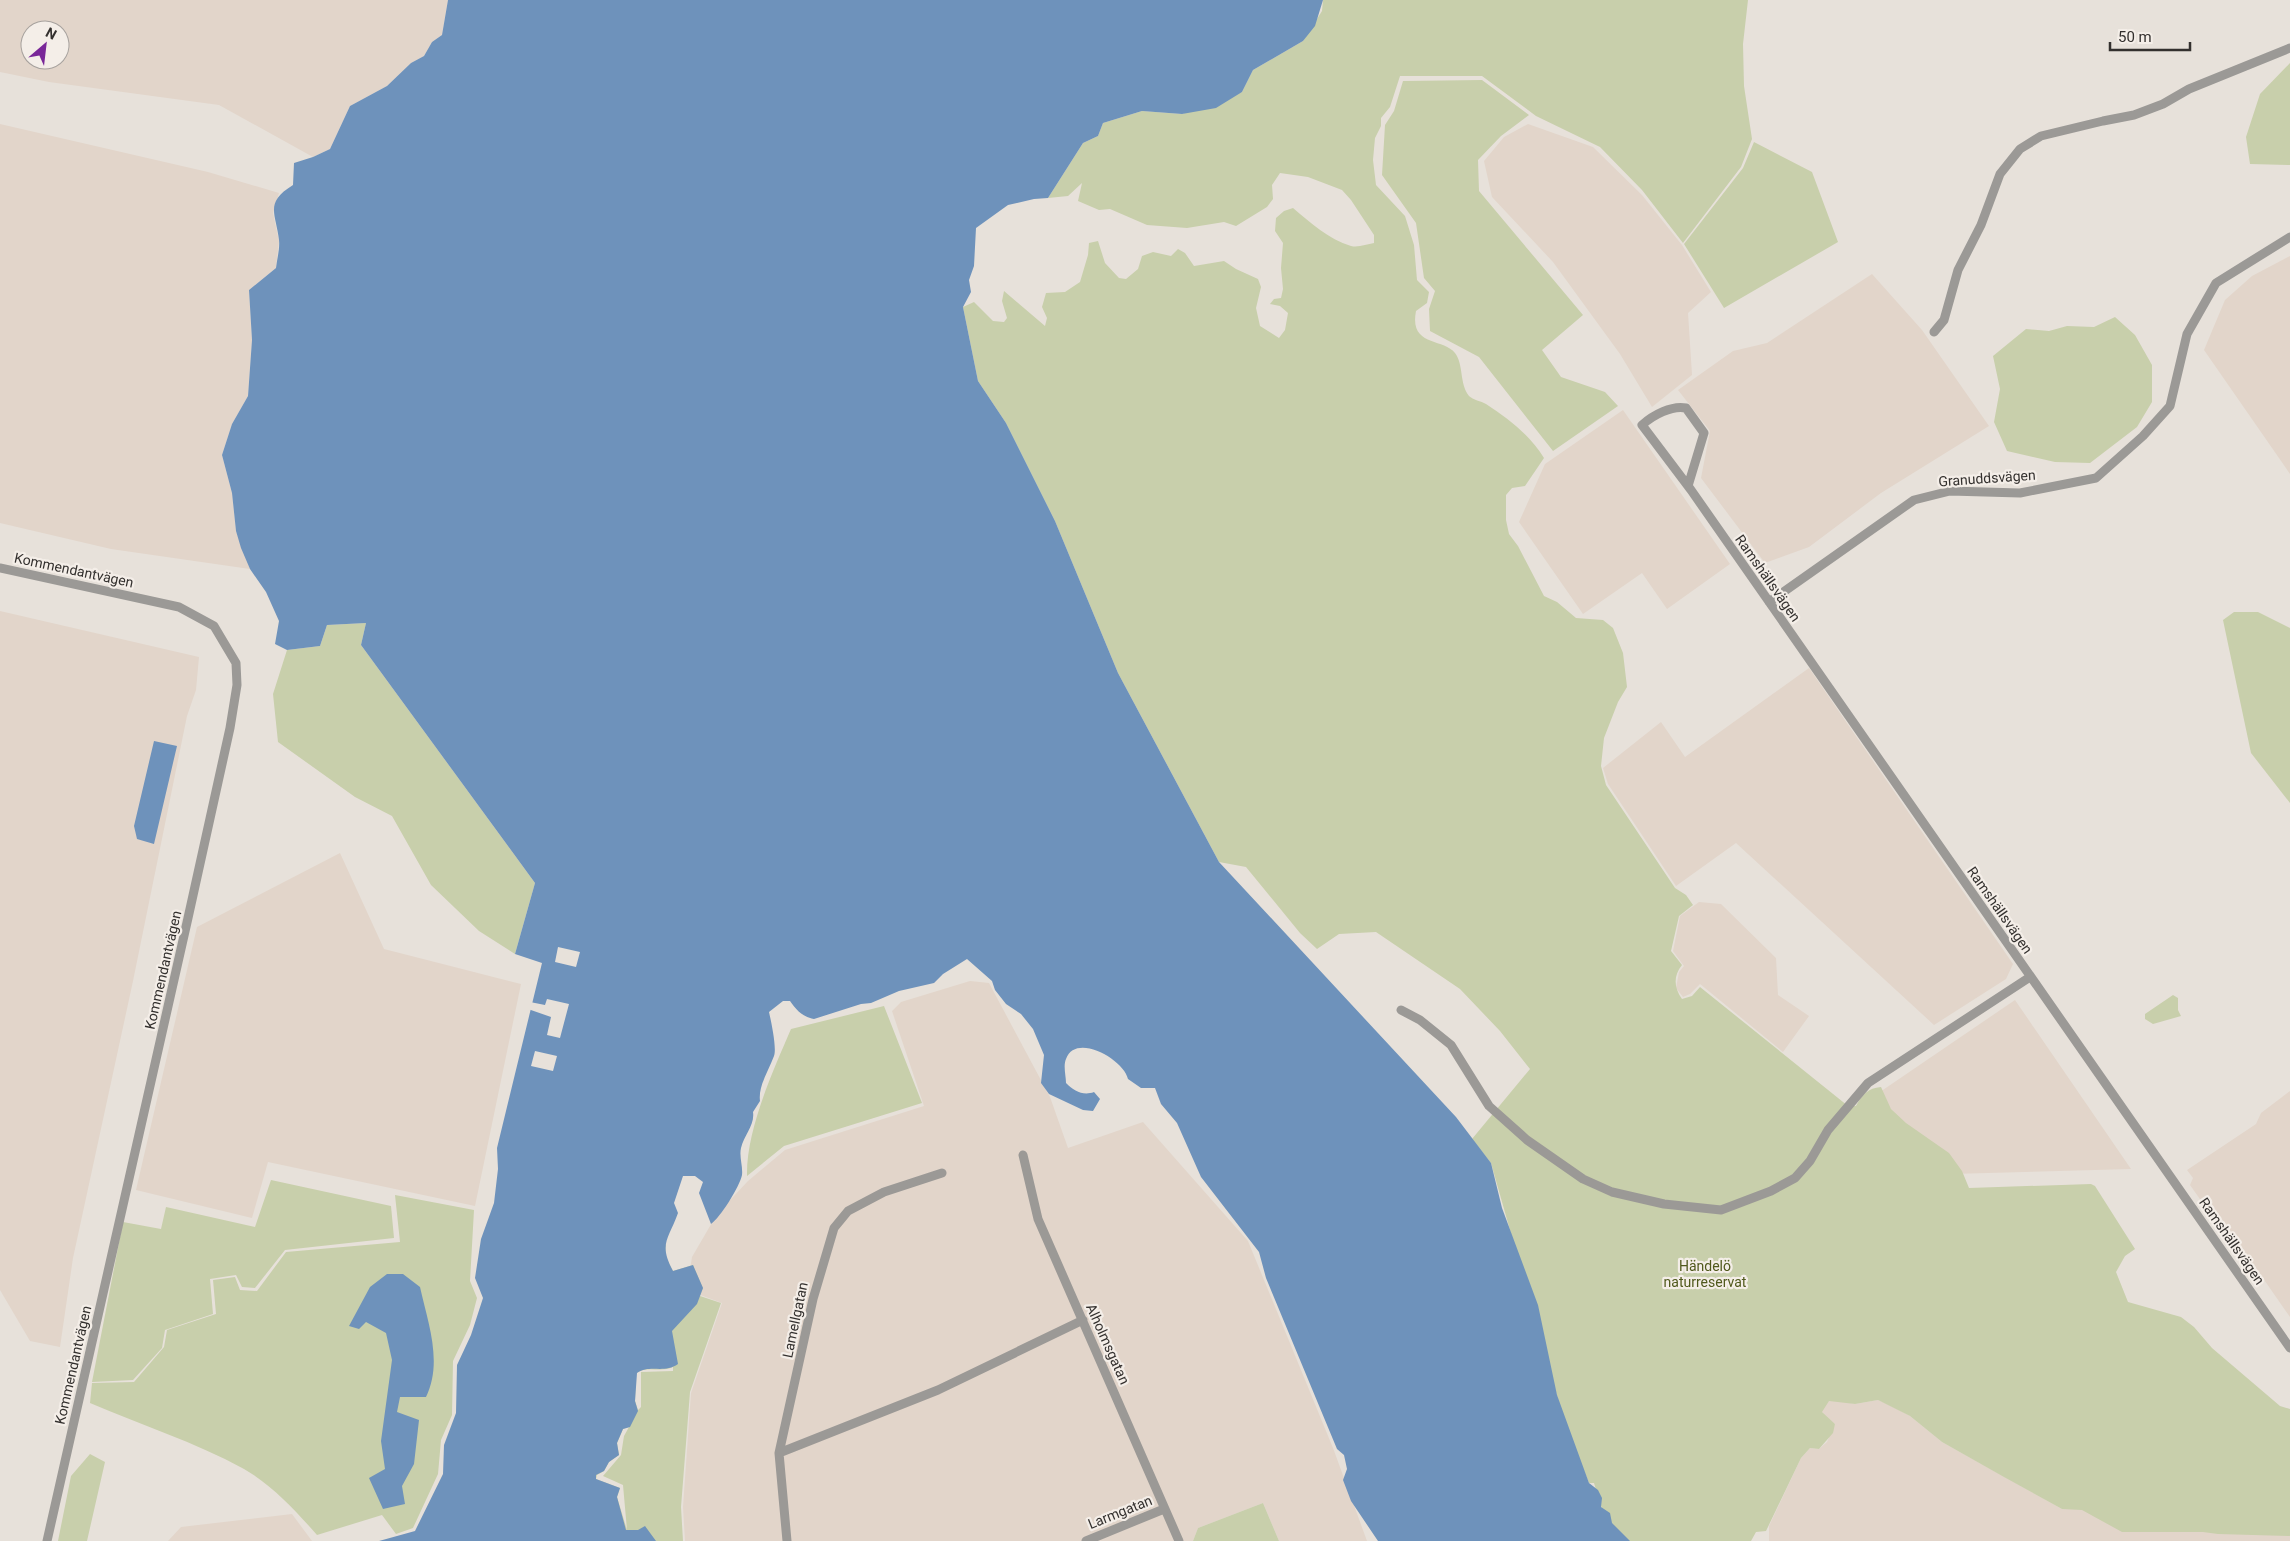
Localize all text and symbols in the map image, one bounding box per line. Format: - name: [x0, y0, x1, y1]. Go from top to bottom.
- north arrow: [20, 20, 70, 70]
- scale bar: [2110, 20, 2190, 52]
- text: N: [43, 24, 59, 43]
- text: 50 m: [2118, 28, 2152, 46]
- street label: Granuddsvägen: [1938, 467, 2036, 489]
- street label: Ramshällsvägen: [1732, 531, 1804, 625]
- street label: Kommendantvägen: [13, 550, 135, 590]
- street label: Ramshällsvägen: [1964, 863, 2036, 957]
- street label: Kommendantvägen: [142, 909, 184, 1031]
- street label: Ramshällsvägen: [2196, 1194, 2268, 1288]
- park label: Händelö naturreservat: [1664, 1258, 1747, 1290]
- street label: Lamellgatan: [779, 1281, 811, 1359]
- street label: Alholmsgatan: [1083, 1301, 1133, 1387]
- street label: Kommendantvägen: [52, 1304, 94, 1426]
- street label: Larmgatan: [1086, 1492, 1154, 1532]

